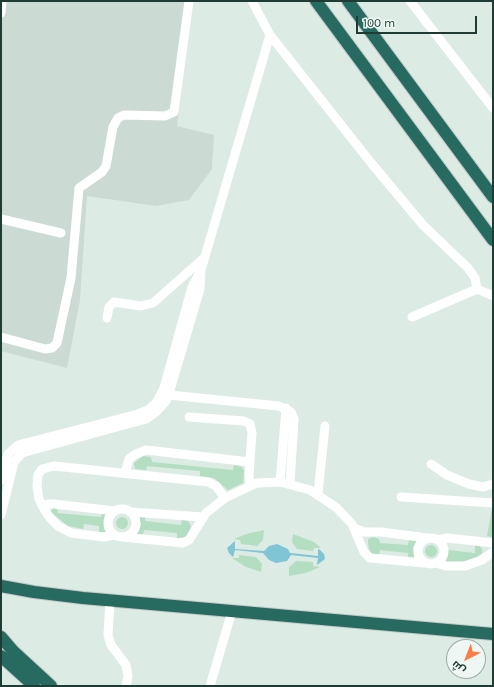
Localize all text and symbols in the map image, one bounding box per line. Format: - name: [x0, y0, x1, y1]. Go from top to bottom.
- scale bar: [358, 8, 479, 34]
- text: 100 m: [363, 16, 395, 30]
- north arrow: [446, 639, 486, 679]
- text: ش: [449, 658, 468, 677]

